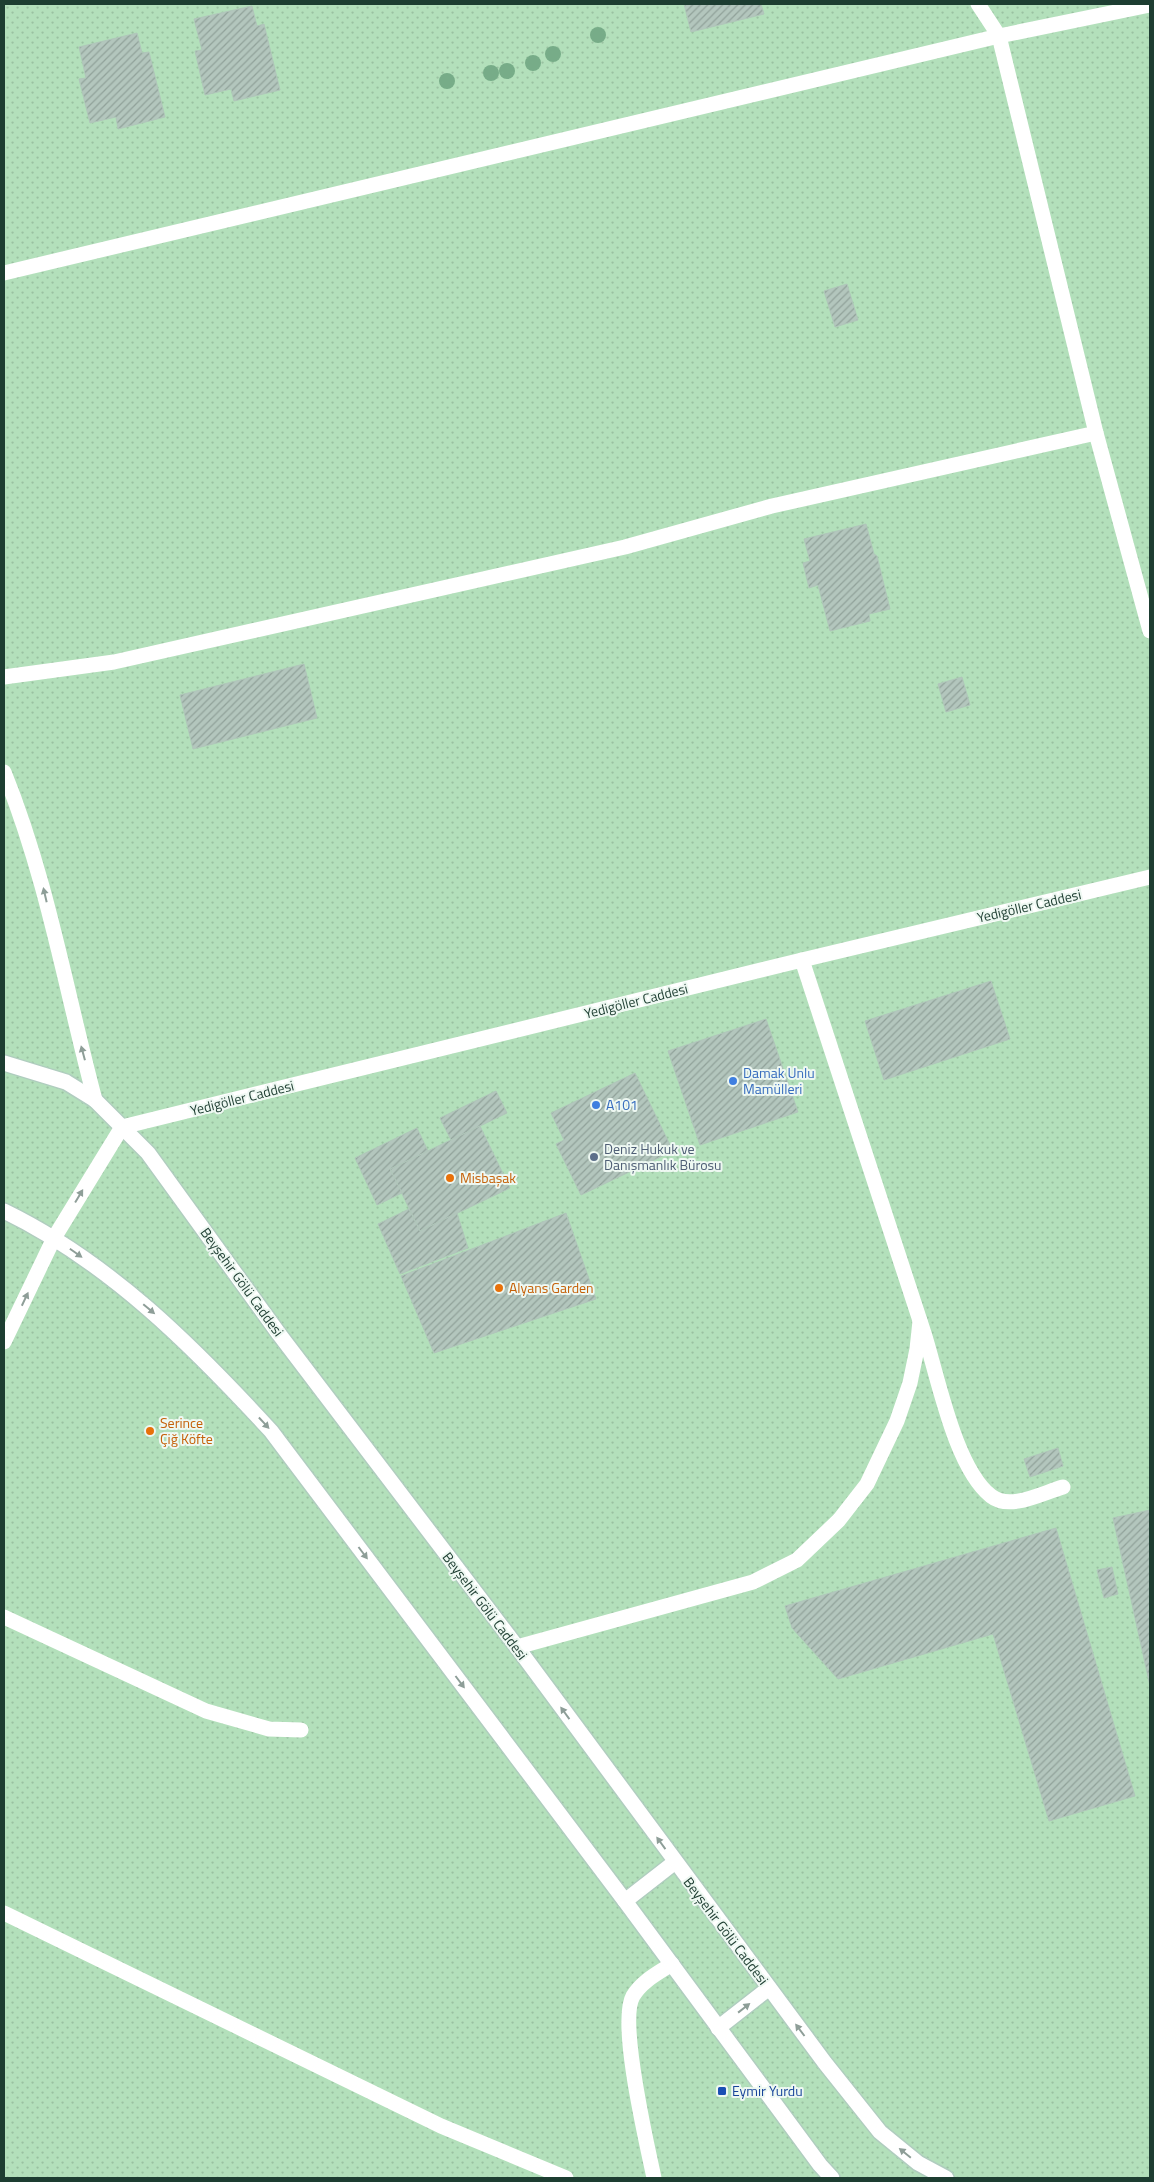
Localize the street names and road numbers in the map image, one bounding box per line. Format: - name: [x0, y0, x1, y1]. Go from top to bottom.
- street label: Yedigöller Caddesi: [975, 883, 1083, 928]
- street label: Yedigöller Caddesi: [582, 977, 690, 1024]
- street label: Yedigöller Caddesi: [188, 1074, 296, 1121]
- street label: Beyşehir Gölü Caddesi: [196, 1223, 289, 1341]
- street label: Beyşehir Gölü Caddesi: [438, 1547, 533, 1664]
- street label: Beyşehir Gölü Caddesi: [679, 1872, 774, 1989]

